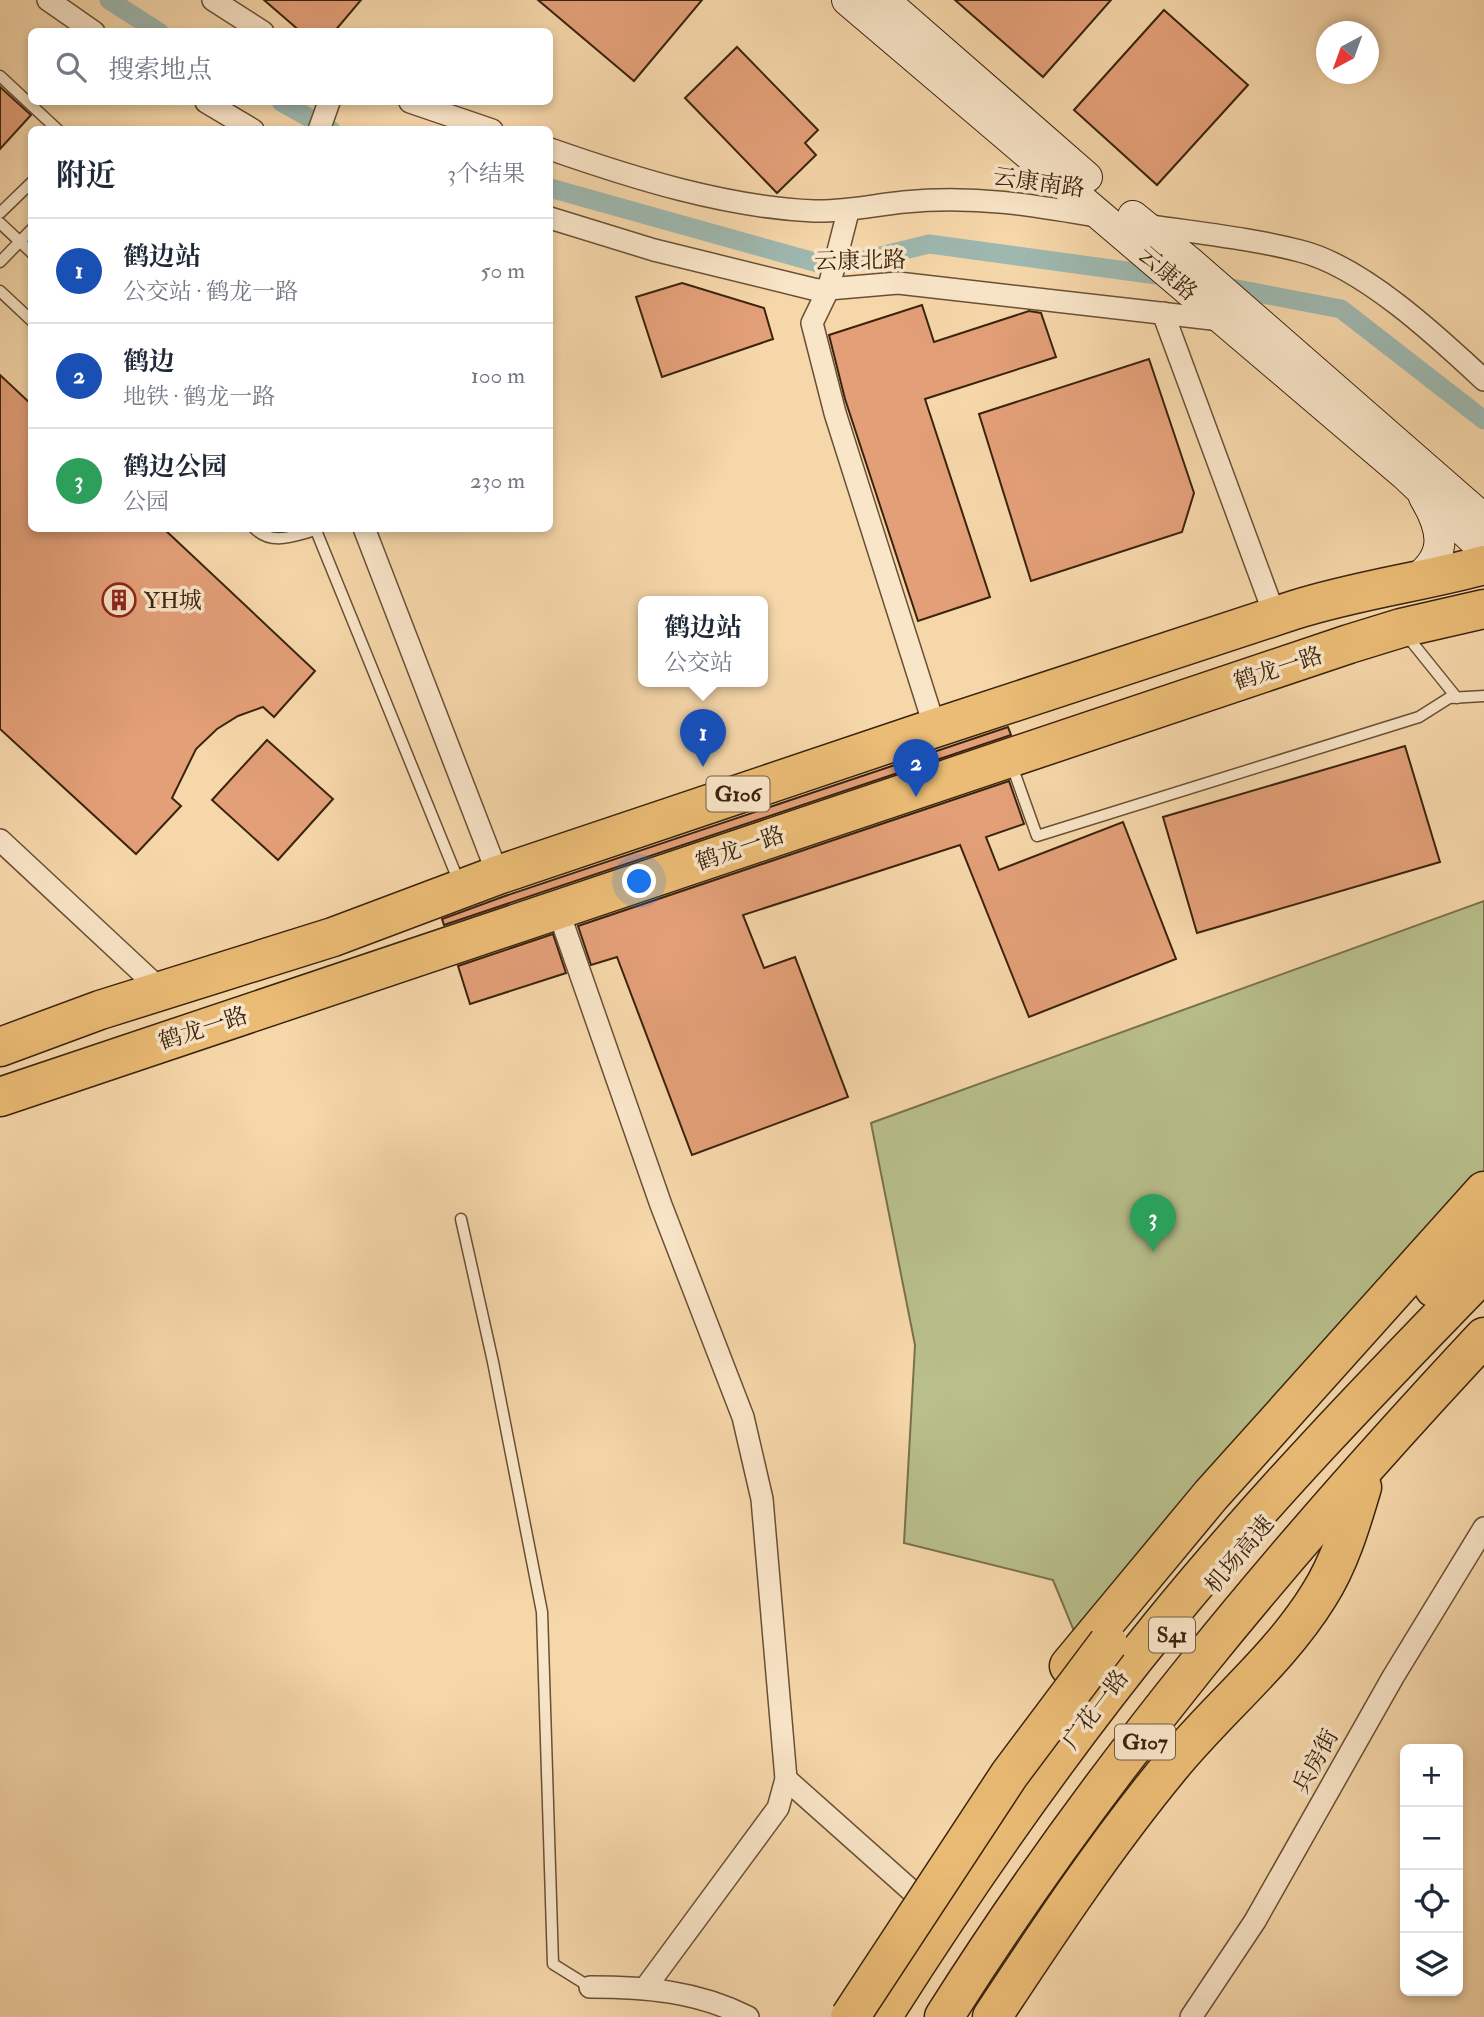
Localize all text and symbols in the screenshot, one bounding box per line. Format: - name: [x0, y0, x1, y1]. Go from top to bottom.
- north arrow: [1316, 21, 1379, 84]
- search box: [28, 28, 553, 105]
- icon: search: [52, 48, 90, 86]
- text: 搜索地点: [108, 54, 212, 86]
- text: 附近: [56, 157, 116, 194]
- text: 3个结果: [447, 159, 525, 188]
- street label: 云康南路: [991, 162, 1087, 203]
- street label: 云康路: [1132, 240, 1203, 307]
- text: 鹤边站: [123, 241, 201, 273]
- street label: 云康北路: [814, 245, 906, 276]
- text: 1: [75, 256, 83, 285]
- text: 50 m: [481, 256, 525, 285]
- text: 公交站 · 鹤龙一路: [123, 277, 298, 306]
- text: 鹤边: [123, 346, 175, 378]
- text: 2: [73, 361, 85, 390]
- text: 100 m: [471, 361, 525, 390]
- text: 地铁 · 鹤龙一路: [123, 382, 275, 411]
- text: 鹤边公园: [123, 451, 227, 483]
- text: 3: [75, 466, 83, 495]
- text: 230 m: [470, 466, 525, 495]
- text: 公园: [123, 487, 169, 516]
- building icon: YH城: [100, 581, 138, 619]
- place label: YH城: [144, 586, 202, 615]
- popup: [638, 596, 768, 687]
- text: 鹤边站: [664, 612, 742, 644]
- street label: 鹤龙一路: [1230, 640, 1326, 696]
- text: 公交站: [664, 648, 733, 677]
- pin: 1: [680, 709, 726, 767]
- pin: 2: [893, 739, 939, 797]
- road number: G106: [706, 776, 770, 812]
- street label: 鹤龙一路: [692, 820, 788, 877]
- your location: [622, 864, 656, 898]
- street label: 鹤龙一路: [155, 1000, 251, 1056]
- pin: 3: [1130, 1194, 1176, 1252]
- street label: 机场高速: [1199, 1510, 1280, 1599]
- road number: S41: [1149, 1618, 1195, 1652]
- street label: 广花一路: [1056, 1664, 1135, 1755]
- road number: G107: [1115, 1724, 1175, 1760]
- street label: 兵房街: [1286, 1724, 1345, 1798]
- map controls: [1400, 1744, 1463, 1996]
- button: +: [1400, 1744, 1463, 1807]
- button: −: [1400, 1807, 1463, 1870]
- button: locate: [1400, 1870, 1463, 1933]
- button: layers: [1400, 1933, 1463, 1996]

